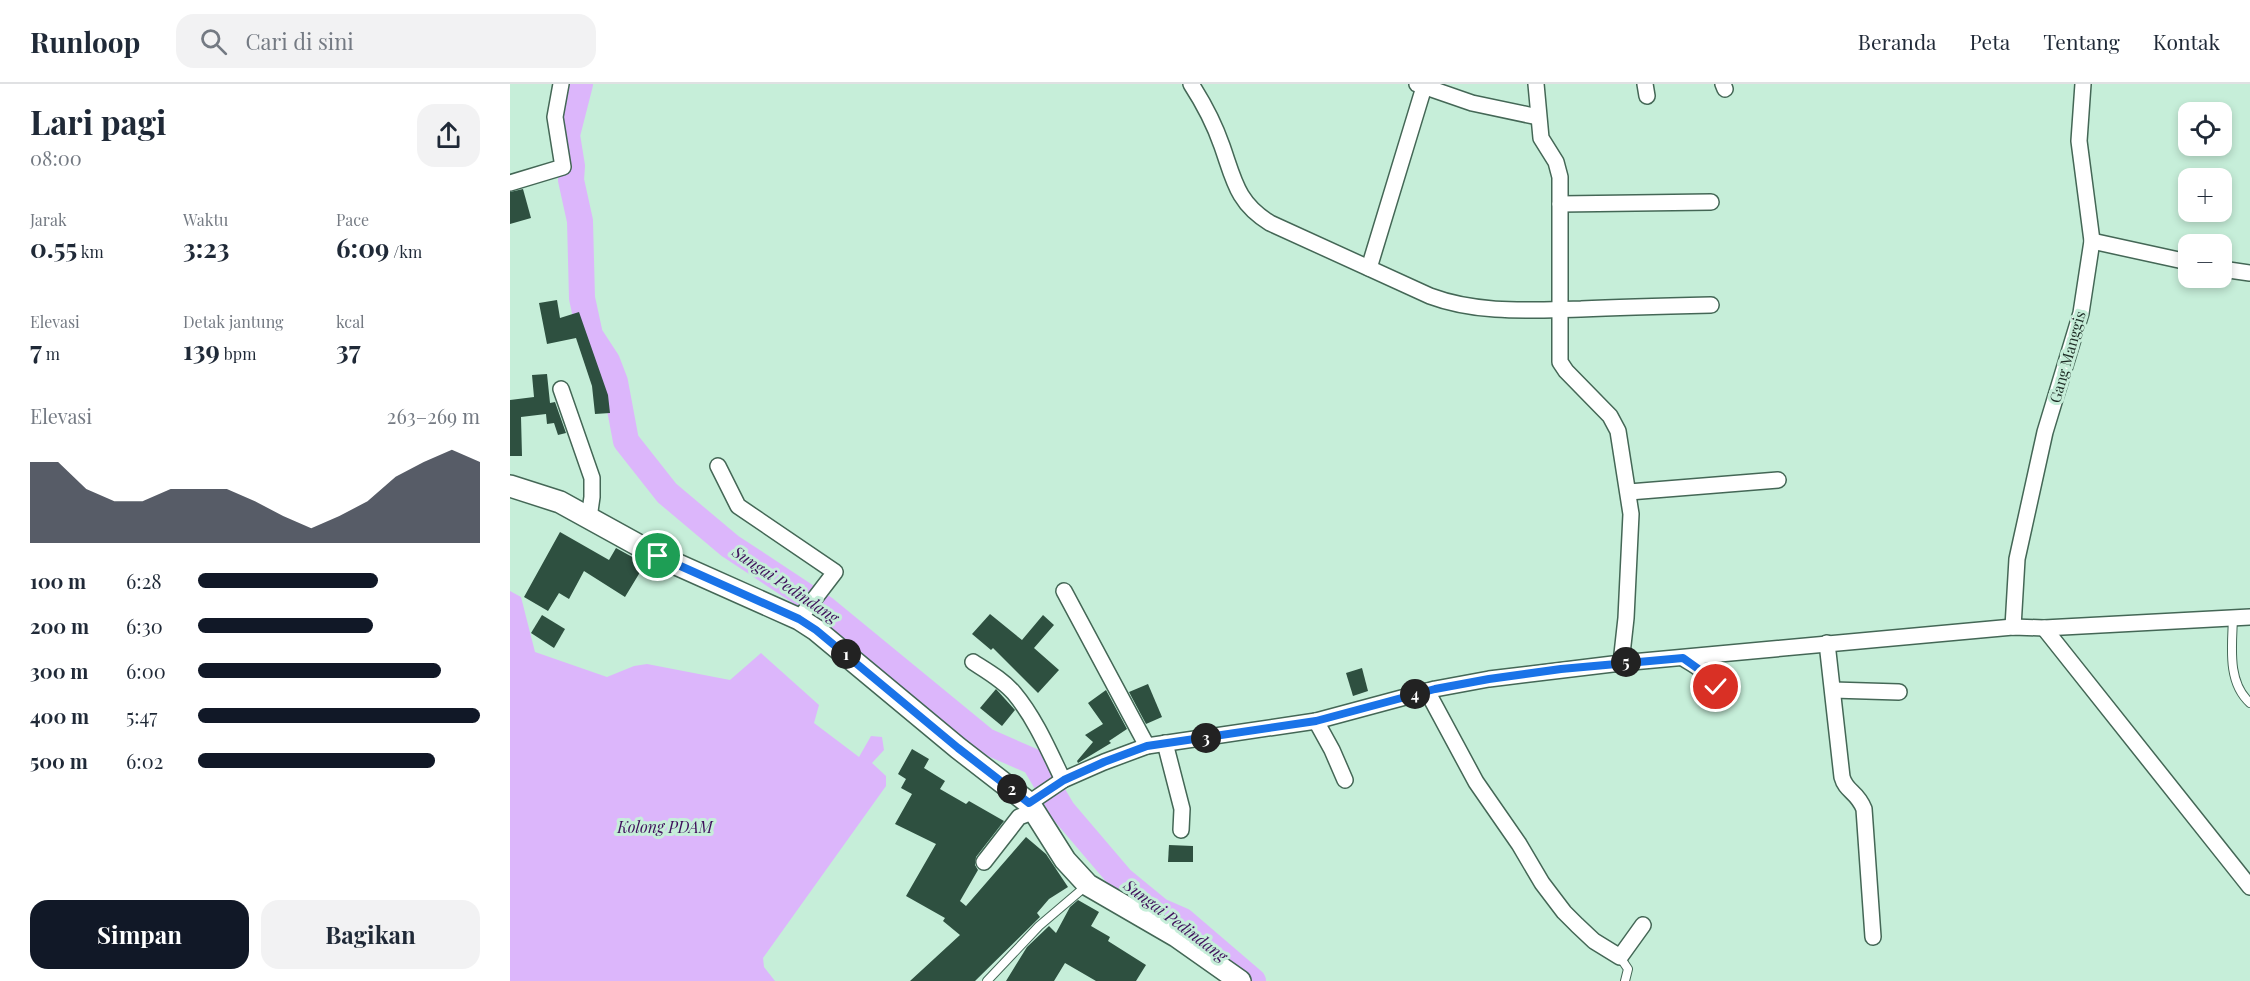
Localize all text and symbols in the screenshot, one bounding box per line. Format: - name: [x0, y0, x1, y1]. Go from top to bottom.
- search box: [176, 14, 596, 68]
- text: Runloop: [30, 23, 140, 60]
- icon: search: [197, 25, 230, 58]
- text: Cari di sini: [245, 26, 354, 56]
- text: Beranda: [1858, 27, 1937, 55]
- text: Peta: [1970, 27, 2010, 55]
- text: Tentang: [2043, 27, 2120, 55]
- text: Kontak: [2153, 27, 2220, 55]
- text: Lari pagi: [30, 99, 166, 143]
- map controls: [2178, 102, 2232, 288]
- button: locate: [2178, 102, 2232, 156]
- button: share: [417, 104, 480, 167]
- text: 08:00: [30, 144, 82, 171]
- button: +: [2178, 168, 2232, 222]
- text: Jarak: [30, 209, 67, 230]
- text: Waktu: [183, 209, 228, 230]
- text: Pace: [336, 209, 369, 230]
- text: 0.55: [30, 230, 77, 265]
- text: 3:23: [183, 230, 230, 265]
- text: 6:09: [336, 230, 389, 265]
- button: −: [2178, 234, 2232, 288]
- text: km: [77, 241, 104, 262]
- text: /km: [389, 241, 422, 262]
- street label: Gang Manggis: [2044, 309, 2090, 405]
- text: Elevasi: [30, 311, 80, 332]
- text: Detak jantung: [183, 311, 283, 332]
- text: kcal: [336, 311, 365, 332]
- text: 7: [30, 332, 42, 367]
- text: 139: [183, 332, 220, 367]
- text: 37: [336, 332, 361, 367]
- text: m: [42, 343, 60, 364]
- text: bpm: [220, 343, 256, 364]
- text: Elevasi: [30, 402, 92, 429]
- text: 263–269 m: [387, 402, 480, 429]
- pin: [632, 530, 683, 581]
- icon: arrive: [641, 539, 674, 572]
- water label: Sungai Pedindang: [728, 540, 845, 628]
- text: 100 m: [30, 567, 86, 594]
- text: 6:28: [126, 567, 162, 594]
- text: 200 m: [30, 612, 89, 639]
- text: 6:30: [126, 612, 163, 639]
- pin: 1: [831, 639, 861, 669]
- text: 1: [843, 643, 849, 664]
- pin: 5: [1611, 647, 1641, 677]
- text: 5: [1622, 651, 1630, 672]
- text: 300 m: [30, 657, 88, 684]
- text: 6:00: [126, 657, 166, 684]
- pin: [1690, 661, 1741, 712]
- icon: check: [1699, 670, 1732, 703]
- pin: 4: [1400, 679, 1430, 709]
- text: 4: [1411, 683, 1419, 704]
- text: 400 m: [30, 702, 89, 729]
- text: 5:47: [126, 702, 157, 729]
- pin: 3: [1191, 723, 1221, 753]
- text: 3: [1202, 727, 1210, 748]
- text: 500 m: [30, 747, 88, 774]
- text: 6:02: [126, 747, 163, 774]
- pin: 2: [997, 774, 1027, 804]
- text: 2: [1008, 778, 1016, 799]
- water label: Kolong PDAM: [616, 816, 714, 837]
- water label: Sungai Pedindang: [1119, 874, 1233, 967]
- button: Simpan: [30, 900, 249, 969]
- button: Bagikan: [261, 900, 480, 969]

